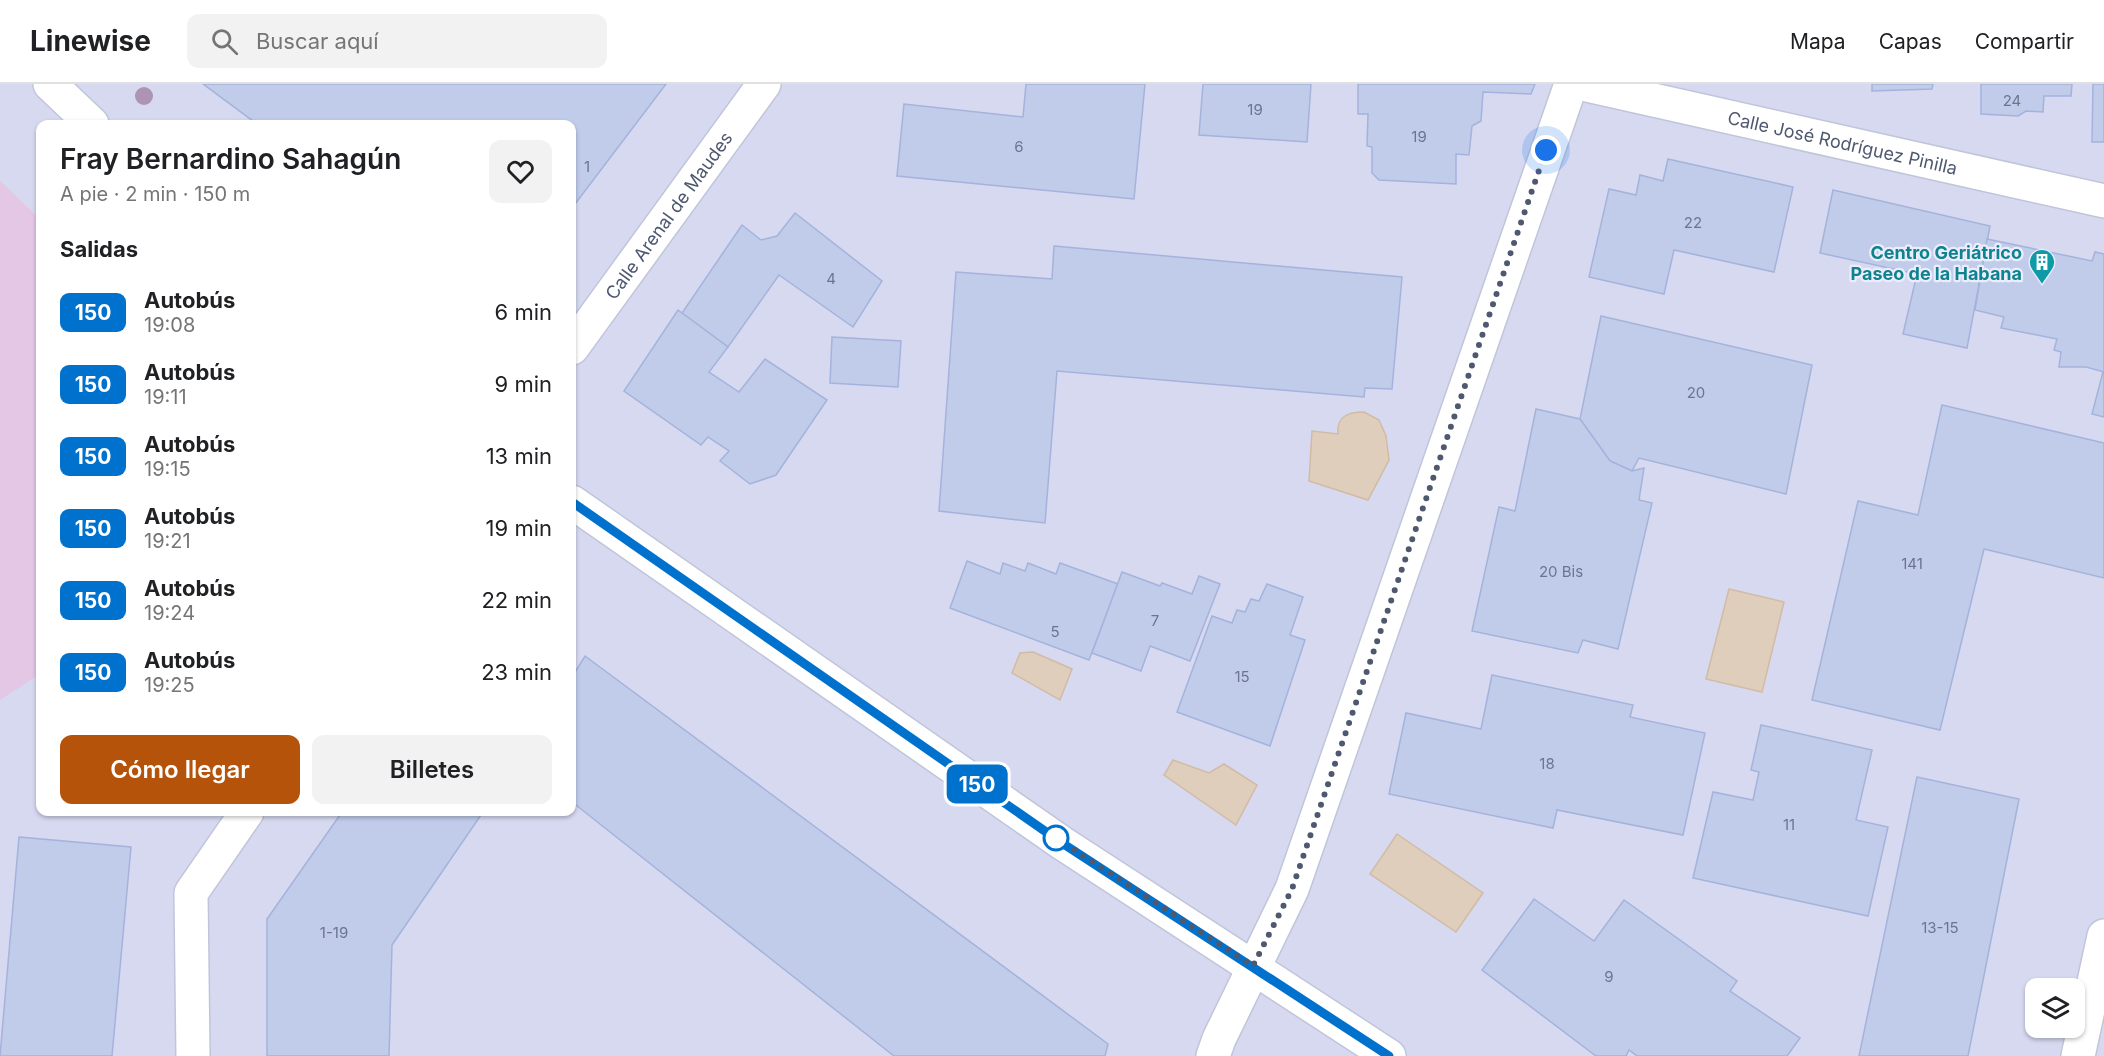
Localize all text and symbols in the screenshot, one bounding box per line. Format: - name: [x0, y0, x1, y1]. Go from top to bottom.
- search box: [187, 14, 607, 68]
- text: Linewise: [30, 24, 151, 58]
- icon: search: [208, 25, 241, 58]
- text: Buscar aquí: [256, 28, 379, 54]
- text: Mapa: [1790, 29, 1846, 54]
- text: Capas: [1879, 29, 1942, 54]
- text: Compartir: [1975, 29, 2074, 54]
- house number: 24: [2003, 91, 2021, 110]
- house number: 19: [1247, 100, 1263, 119]
- street label: Calle José Rodríguez Pinilla: [1726, 106, 1959, 178]
- house number: 19: [1411, 127, 1427, 146]
- street label: Calle Arenal de Maudes: [601, 128, 736, 303]
- your location: [1531, 135, 1561, 165]
- house number: 6: [1014, 137, 1024, 156]
- button: heart: [489, 140, 552, 203]
- text: Fray Bernardino Sahagún: [60, 142, 401, 176]
- house number: 1: [584, 157, 590, 176]
- text: A pie · 2 min · 150 m: [60, 182, 250, 206]
- house number: 22: [1684, 213, 1702, 232]
- text: Salidas: [60, 236, 138, 262]
- place label: Centro Geriátrico Paseo de la Habana: [1851, 242, 2022, 284]
- building icon: Centro Geriátrico Paseo de la Habana: [2027, 247, 2057, 285]
- house number: 4: [826, 269, 836, 288]
- text: Autobús: [144, 287, 235, 313]
- text: 6 min: [495, 299, 552, 325]
- text: 150: [75, 300, 111, 325]
- text: 19:08: [144, 313, 195, 337]
- text: Autobús: [144, 359, 235, 385]
- text: 9 min: [495, 371, 552, 397]
- text: 150: [75, 372, 111, 397]
- house number: 20: [1687, 383, 1705, 402]
- text: 19:11: [144, 385, 187, 409]
- text: Autobús: [144, 431, 235, 457]
- text: 13 min: [486, 443, 552, 469]
- text: 150: [75, 444, 111, 469]
- text: 19:15: [144, 457, 191, 481]
- text: Autobús: [144, 503, 235, 529]
- text: 19 min: [486, 515, 552, 541]
- text: 150: [75, 516, 111, 541]
- text: 19:21: [144, 529, 191, 553]
- house number: 141: [1901, 554, 1923, 573]
- house number: 20 Bis: [1539, 562, 1583, 581]
- text: Autobús: [144, 575, 235, 601]
- text: 22 min: [481, 587, 552, 613]
- text: 150: [75, 588, 111, 613]
- text: 19:24: [144, 601, 195, 625]
- house number: 7: [1151, 611, 1159, 630]
- house number: 5: [1050, 622, 1060, 641]
- text: Autobús: [144, 647, 235, 673]
- text: 23 min: [481, 659, 552, 685]
- text: 150: [75, 660, 111, 685]
- house number: 15: [1234, 667, 1250, 686]
- text: 19:25: [144, 673, 195, 697]
- button: Cómo llegar: [60, 735, 300, 804]
- button: Billetes: [312, 735, 552, 804]
- house number: 18: [1539, 754, 1555, 773]
- line badge: 150: [942, 764, 1012, 804]
- text: 150: [959, 772, 995, 797]
- house number: 11: [1783, 815, 1795, 834]
- unlabelled marker: [1043, 825, 1069, 851]
- house number: 13-15: [1921, 918, 1959, 937]
- house number: 1-19: [320, 923, 348, 942]
- house number: 9: [1604, 967, 1614, 986]
- map controls: [2025, 978, 2085, 1038]
- button: layers: [2025, 978, 2085, 1038]

